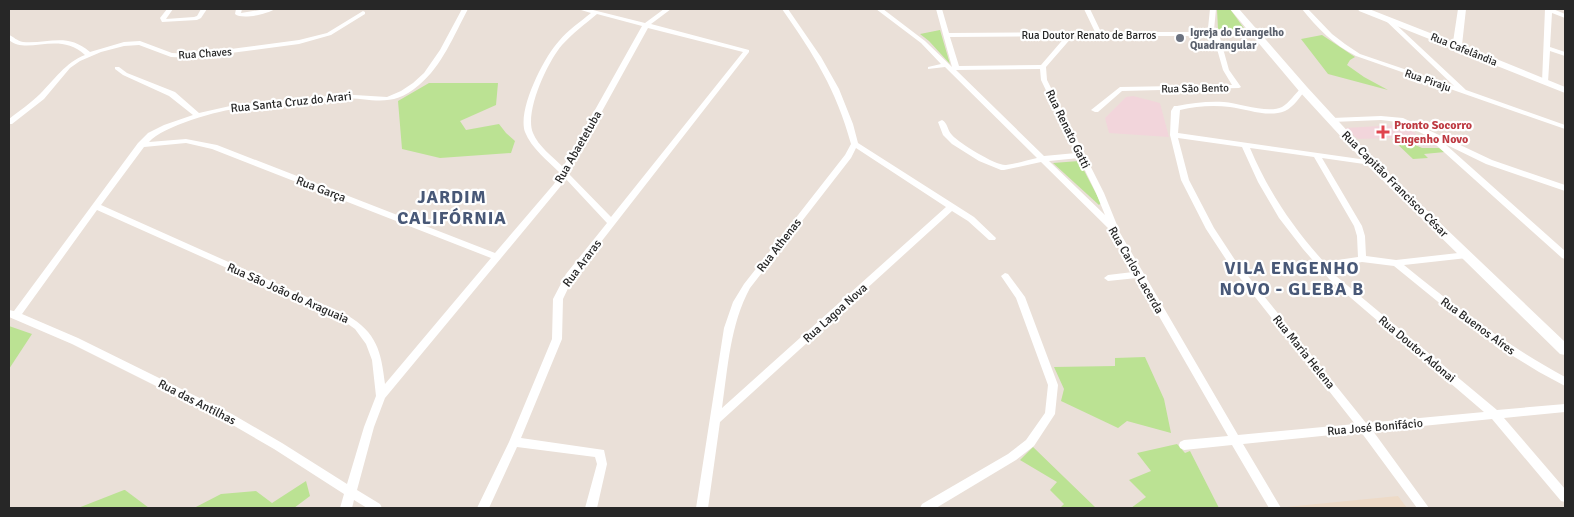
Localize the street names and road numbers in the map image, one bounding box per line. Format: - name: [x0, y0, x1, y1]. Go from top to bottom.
- street label: Rua Doutor Renato de Barros: [1022, 29, 1157, 42]
- street label: Rua Cafelândia: [1429, 30, 1499, 69]
- street label: Rua Chaves: [178, 45, 232, 62]
- street label: Rua Piraju: [1403, 66, 1453, 94]
- street label: Rua São Bento: [1161, 81, 1229, 96]
- street label: Rua Renato Gatti: [1042, 87, 1093, 171]
- street label: Rua Santa Cruz do Arari: [230, 89, 352, 116]
- street label: Rua Abaetetuba: [552, 108, 605, 186]
- street label: Rua Capitão Francisco César: [1338, 128, 1452, 241]
- street label: Rua Garça: [294, 173, 348, 206]
- street label: Rua Athenas: [754, 215, 805, 275]
- street label: Rua Carlos Lacerda: [1105, 224, 1167, 316]
- street label: Rua Araras: [560, 237, 605, 290]
- street label: Rua São João do Araguaia: [225, 260, 351, 327]
- street label: Rua Lagoa Nova: [800, 281, 871, 346]
- street label: Rua Buenos Aíres: [1437, 294, 1518, 359]
- street label: Rua Maria Helena: [1269, 312, 1338, 392]
- street label: Rua Doutor Adonai: [1375, 313, 1458, 386]
- street label: Rua das Antilhas: [155, 376, 238, 429]
- street label: Rua José Bonifácio: [1326, 416, 1424, 439]

